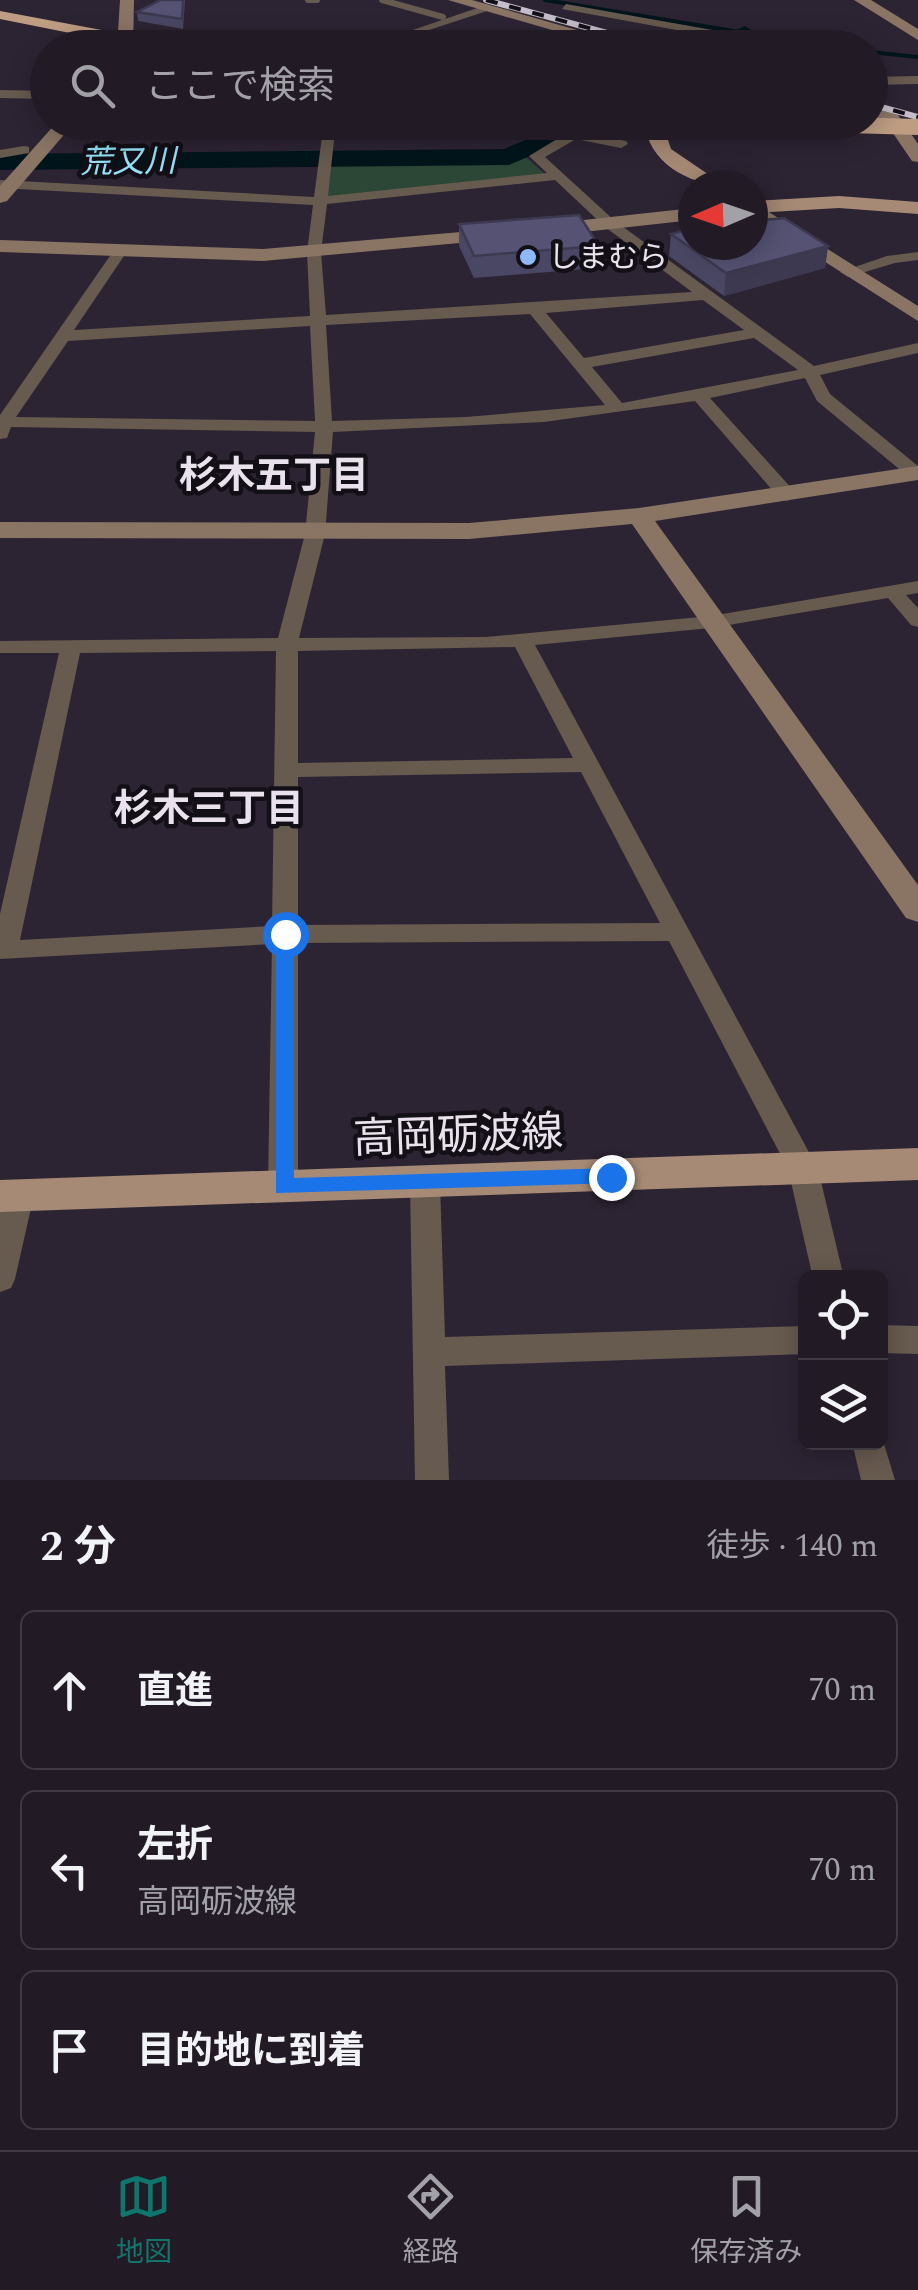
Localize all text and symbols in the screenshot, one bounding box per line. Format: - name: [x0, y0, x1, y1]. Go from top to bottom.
- search box: [30, 30, 888, 140]
- icon: search: [65, 58, 120, 113]
- text: ここで検索: [145, 58, 335, 116]
- water label: 荒又川: [80, 137, 179, 188]
- north arrow: [678, 170, 768, 260]
- place label: しまむら: [548, 235, 668, 281]
- marker: しまむら: [517, 246, 539, 268]
- district label: 杉木五丁目: [179, 448, 369, 506]
- district label: 杉木三丁目: [114, 781, 304, 839]
- route start: [263, 912, 309, 958]
- street label: 高岡砺波線: [352, 1101, 564, 1172]
- route end: [589, 1155, 635, 1201]
- map controls: [798, 1270, 888, 1450]
- button: locate: [798, 1270, 888, 1360]
- button: layers: [798, 1360, 888, 1450]
- text: 2 分: [40, 1516, 116, 1579]
- text: 徒歩 · 140 m: [706, 1522, 878, 1571]
- icon: ahead: [42, 1663, 97, 1718]
- text: 直進: [137, 1663, 213, 1721]
- text: 70 m: [808, 1666, 876, 1715]
- text: 左折: [137, 1817, 213, 1875]
- icon: left: [42, 1843, 97, 1898]
- text: 70 m: [808, 1846, 876, 1895]
- text: 高岡砺波線: [137, 1878, 297, 1927]
- icon: arrive: [42, 2023, 97, 2078]
- text: 目的地に到着: [137, 2023, 365, 2081]
- tab: 地図: [116, 2169, 172, 2274]
- tab: 経路: [403, 2169, 459, 2274]
- tab: 保存済み: [690, 2169, 802, 2274]

